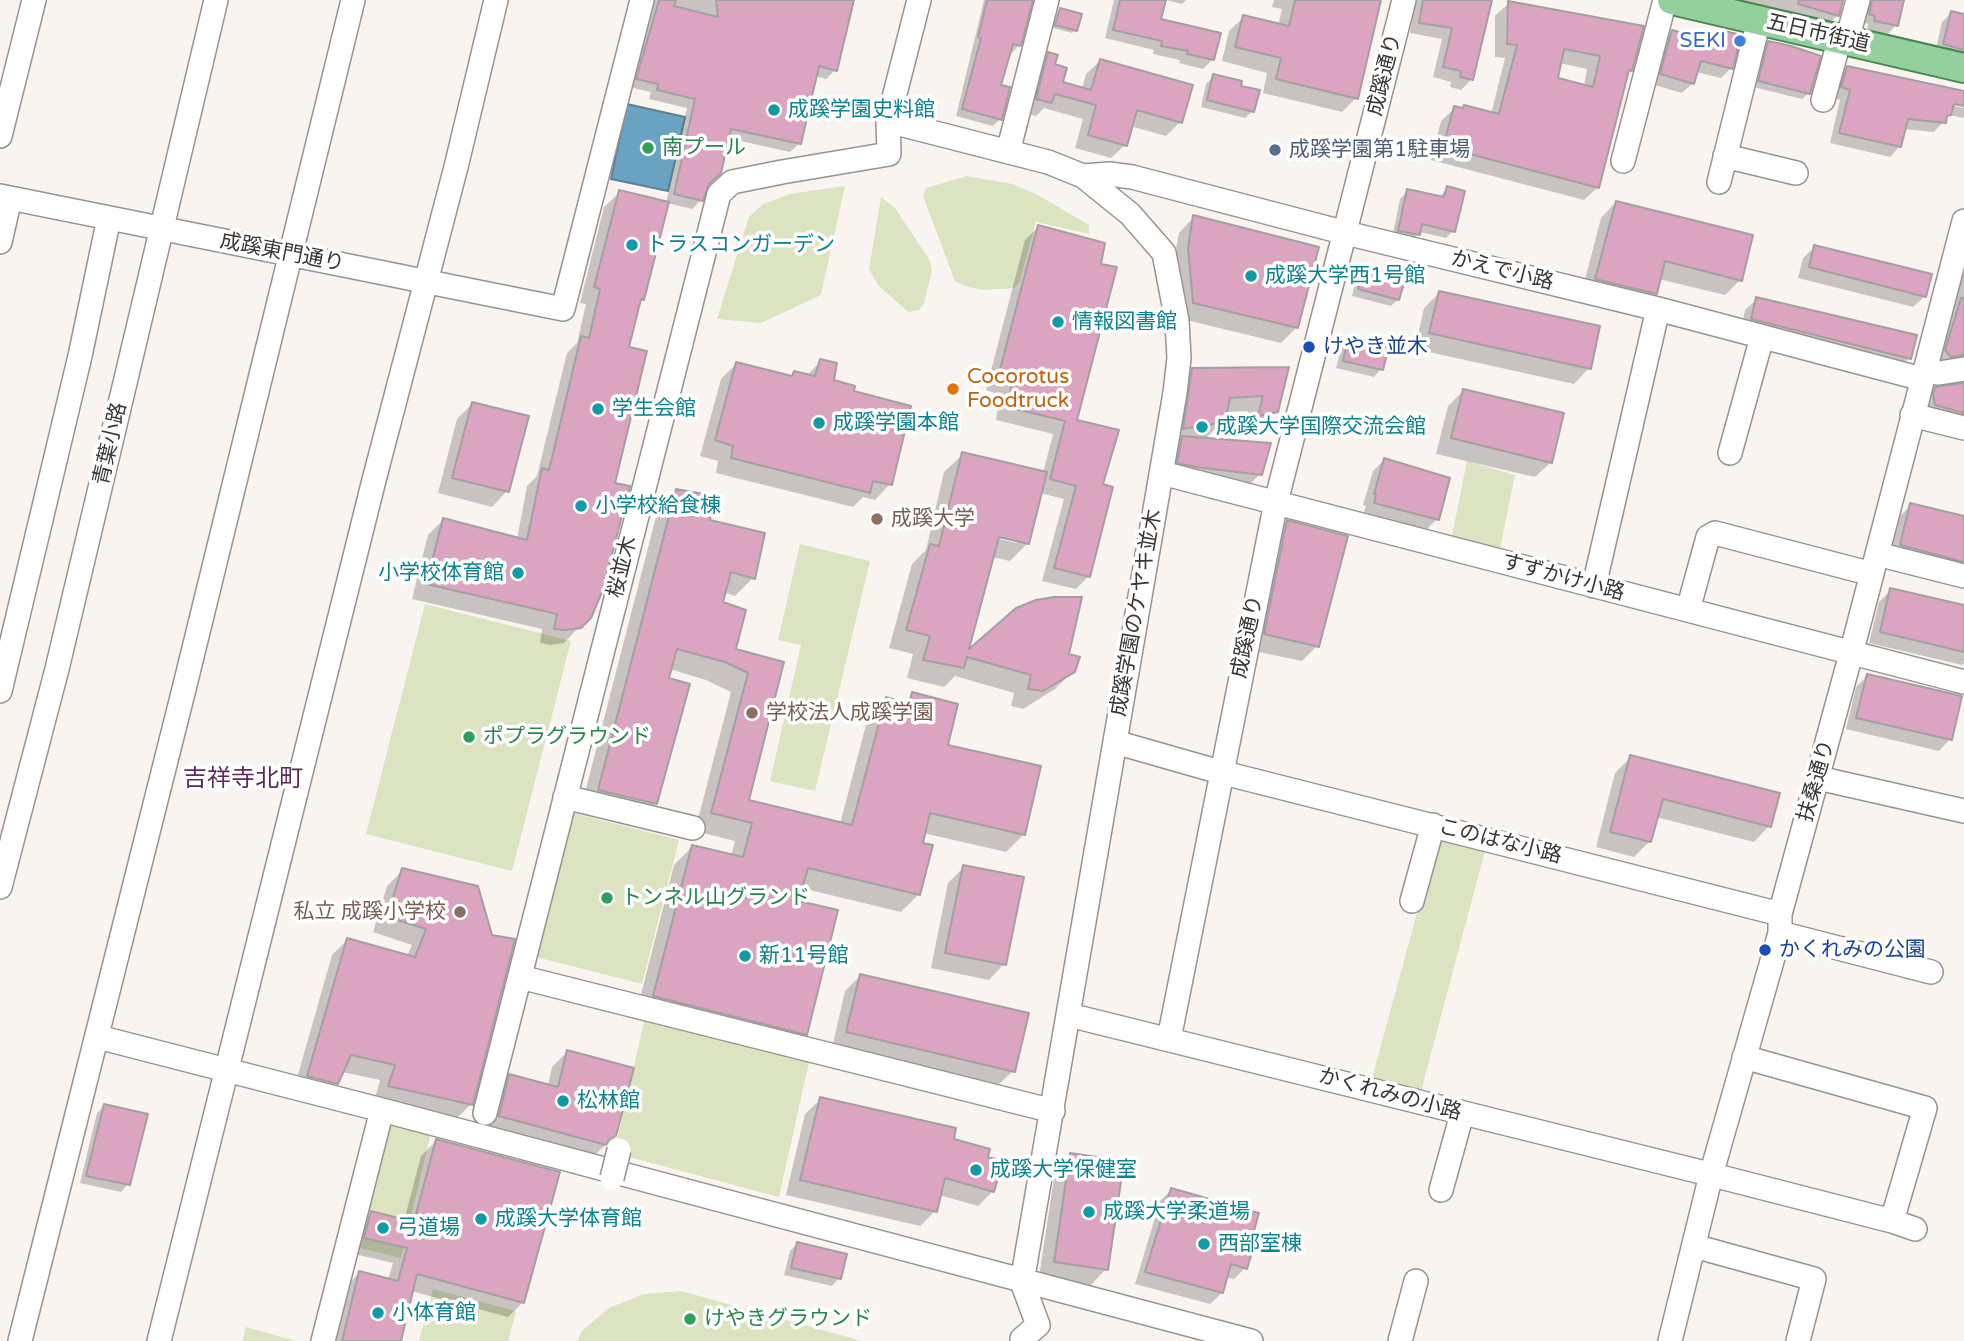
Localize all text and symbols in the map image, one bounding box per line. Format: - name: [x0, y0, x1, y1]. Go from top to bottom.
- street label: 五日市街道: [1764, 10, 1872, 58]
- place label: SEKI: [1680, 28, 1726, 54]
- street label: 成蹊通り: [1363, 31, 1407, 119]
- marker: SEKI: [1732, 33, 1748, 49]
- place label: 成蹊学園史料館: [788, 97, 935, 123]
- marker: 成蹊学園史料館: [766, 102, 782, 118]
- place label: 南プール: [662, 135, 746, 161]
- place label: 成蹊学園第1駐車場: [1289, 137, 1470, 163]
- marker: 南プール: [640, 140, 656, 156]
- marker: 成蹊学園第1駐車場: [1267, 142, 1283, 158]
- street label: 成蹊東門通り: [218, 229, 346, 277]
- place label: トラスコンガーデン: [646, 232, 835, 258]
- marker: トラスコンガーデン: [624, 237, 640, 253]
- street label: かえで小路: [1448, 246, 1556, 296]
- place label: 成蹊大学西1号館: [1265, 263, 1425, 289]
- marker: 成蹊大学西1号館: [1243, 268, 1259, 284]
- place label: 情報図書館: [1072, 309, 1177, 335]
- marker: 情報図書館: [1050, 314, 1066, 330]
- place label: けやき並木: [1323, 334, 1428, 360]
- marker: けやき並木: [1301, 339, 1317, 355]
- place label: Cocorotus Foodtruck: [967, 364, 1069, 414]
- marker: Cocorotus Foodtruck: [945, 381, 961, 397]
- place label: 学生会館: [612, 396, 696, 422]
- street label: 青葉小路: [89, 400, 133, 488]
- marker: 学生会館: [590, 401, 606, 417]
- place label: 成蹊学園本館: [833, 410, 959, 436]
- place label: 成蹊大学国際交流会館: [1216, 414, 1426, 440]
- marker: 成蹊学園本館: [811, 415, 827, 431]
- marker: 成蹊大学国際交流会館: [1194, 419, 1210, 435]
- place label: 小学校給食棟: [595, 493, 721, 519]
- marker: 小学校給食棟: [573, 498, 589, 514]
- place label: 成蹊大学: [891, 506, 975, 532]
- street label: 成蹊学園のケヤキ並木: [1106, 507, 1168, 719]
- marker: 成蹊大学: [869, 511, 885, 527]
- street label: 桜並木: [603, 533, 643, 601]
- street label: すずかけ小路: [1499, 550, 1627, 606]
- place label: 小学校体育館: [378, 560, 504, 586]
- marker: 小学校体育館: [510, 565, 526, 581]
- street label: 成蹊通り: [1227, 593, 1269, 681]
- place label: 学校法人成蹊学園: [766, 700, 934, 726]
- marker: 学校法人成蹊学園: [744, 705, 760, 721]
- place label: ポプラグラウンド: [483, 724, 651, 750]
- marker: ポプラグラウンド: [461, 729, 477, 745]
- street label: 扶桑通り: [1793, 737, 1841, 825]
- district label: 吉祥寺北町: [183, 766, 303, 794]
- street label: このはな小路: [1436, 815, 1564, 869]
- place label: トンネル山グランド: [621, 885, 810, 911]
- marker: トンネル山グランド: [599, 890, 615, 906]
- place label: 私立 成蹊小学校: [294, 899, 446, 925]
- marker: 私立 成蹊小学校: [452, 904, 468, 920]
- place label: かくれみの公園: [1779, 937, 1926, 963]
- marker: かくれみの公園: [1757, 942, 1773, 958]
- place label: 新11号館: [759, 943, 848, 969]
- marker: 新11号館: [737, 948, 753, 964]
- street label: かくれみの小路: [1316, 1064, 1464, 1126]
- place label: 松林館: [577, 1088, 640, 1114]
- marker: 松林館: [555, 1093, 571, 1109]
- place label: 成蹊大学保健室: [990, 1157, 1137, 1183]
- marker: 成蹊大学保健室: [968, 1162, 984, 1178]
- place label: 成蹊大学柔道場: [1103, 1199, 1250, 1225]
- marker: 成蹊大学柔道場: [1081, 1204, 1097, 1220]
- place label: 成蹊大学体育館: [495, 1206, 642, 1232]
- marker: 成蹊大学体育館: [473, 1211, 489, 1227]
- place label: 弓道場: [397, 1215, 460, 1241]
- marker: 弓道場: [375, 1220, 391, 1236]
- place label: 西部室棟: [1218, 1231, 1302, 1257]
- marker: 西部室棟: [1196, 1236, 1212, 1252]
- place label: 小体育館: [392, 1300, 476, 1326]
- marker: 小体育館: [370, 1305, 386, 1321]
- place label: けやきグラウンド: [704, 1306, 872, 1332]
- marker: けやきグラウンド: [682, 1311, 698, 1327]

